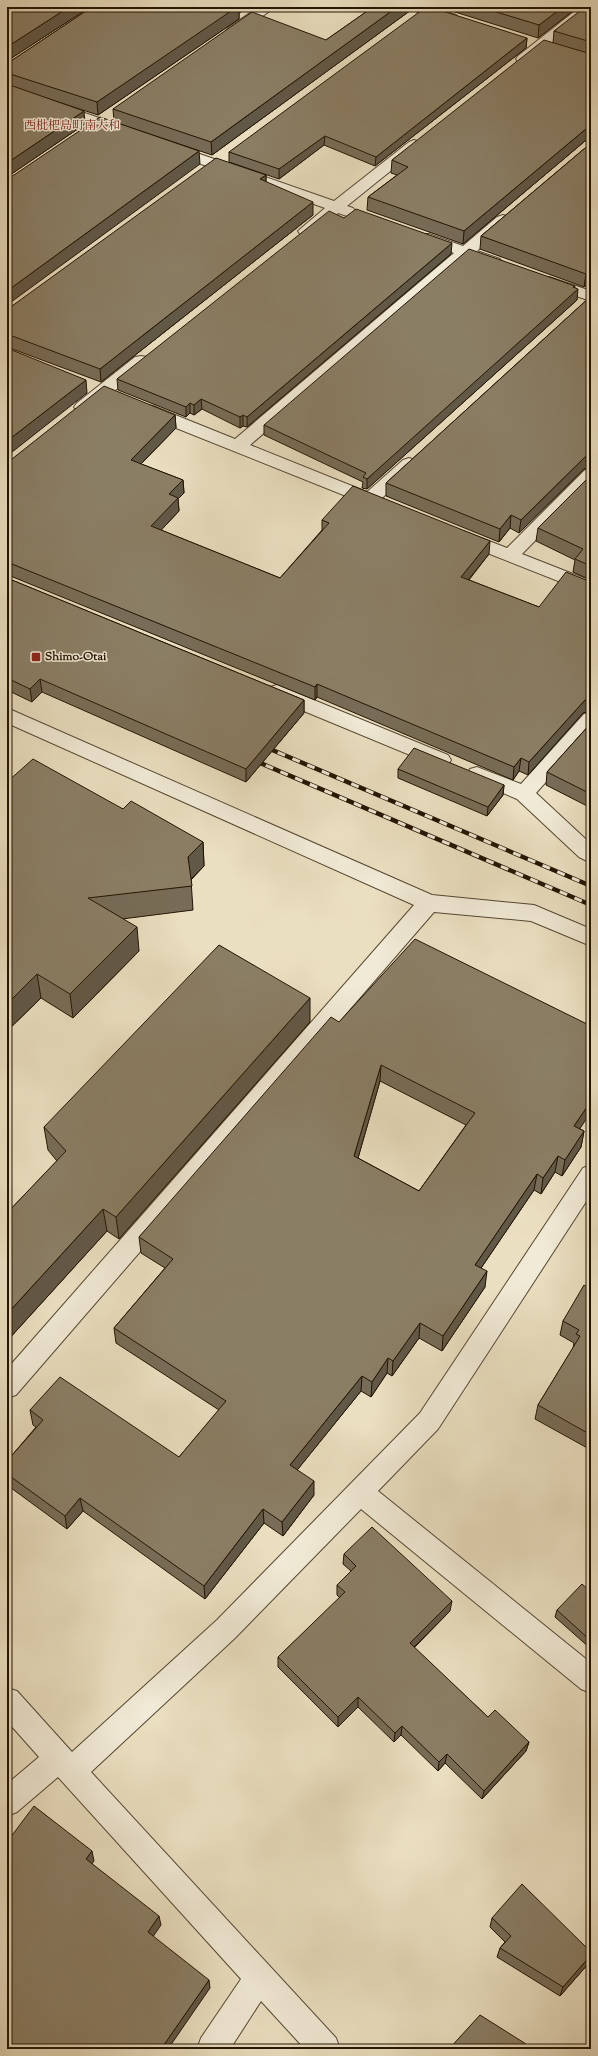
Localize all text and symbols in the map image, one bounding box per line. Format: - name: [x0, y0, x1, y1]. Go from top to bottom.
- district label: 西枇杷島町南大和: [24, 117, 120, 135]
- place label: Shimo-Otai: [45, 648, 107, 666]
- marker: Shimo-Otai: [30, 651, 42, 663]

